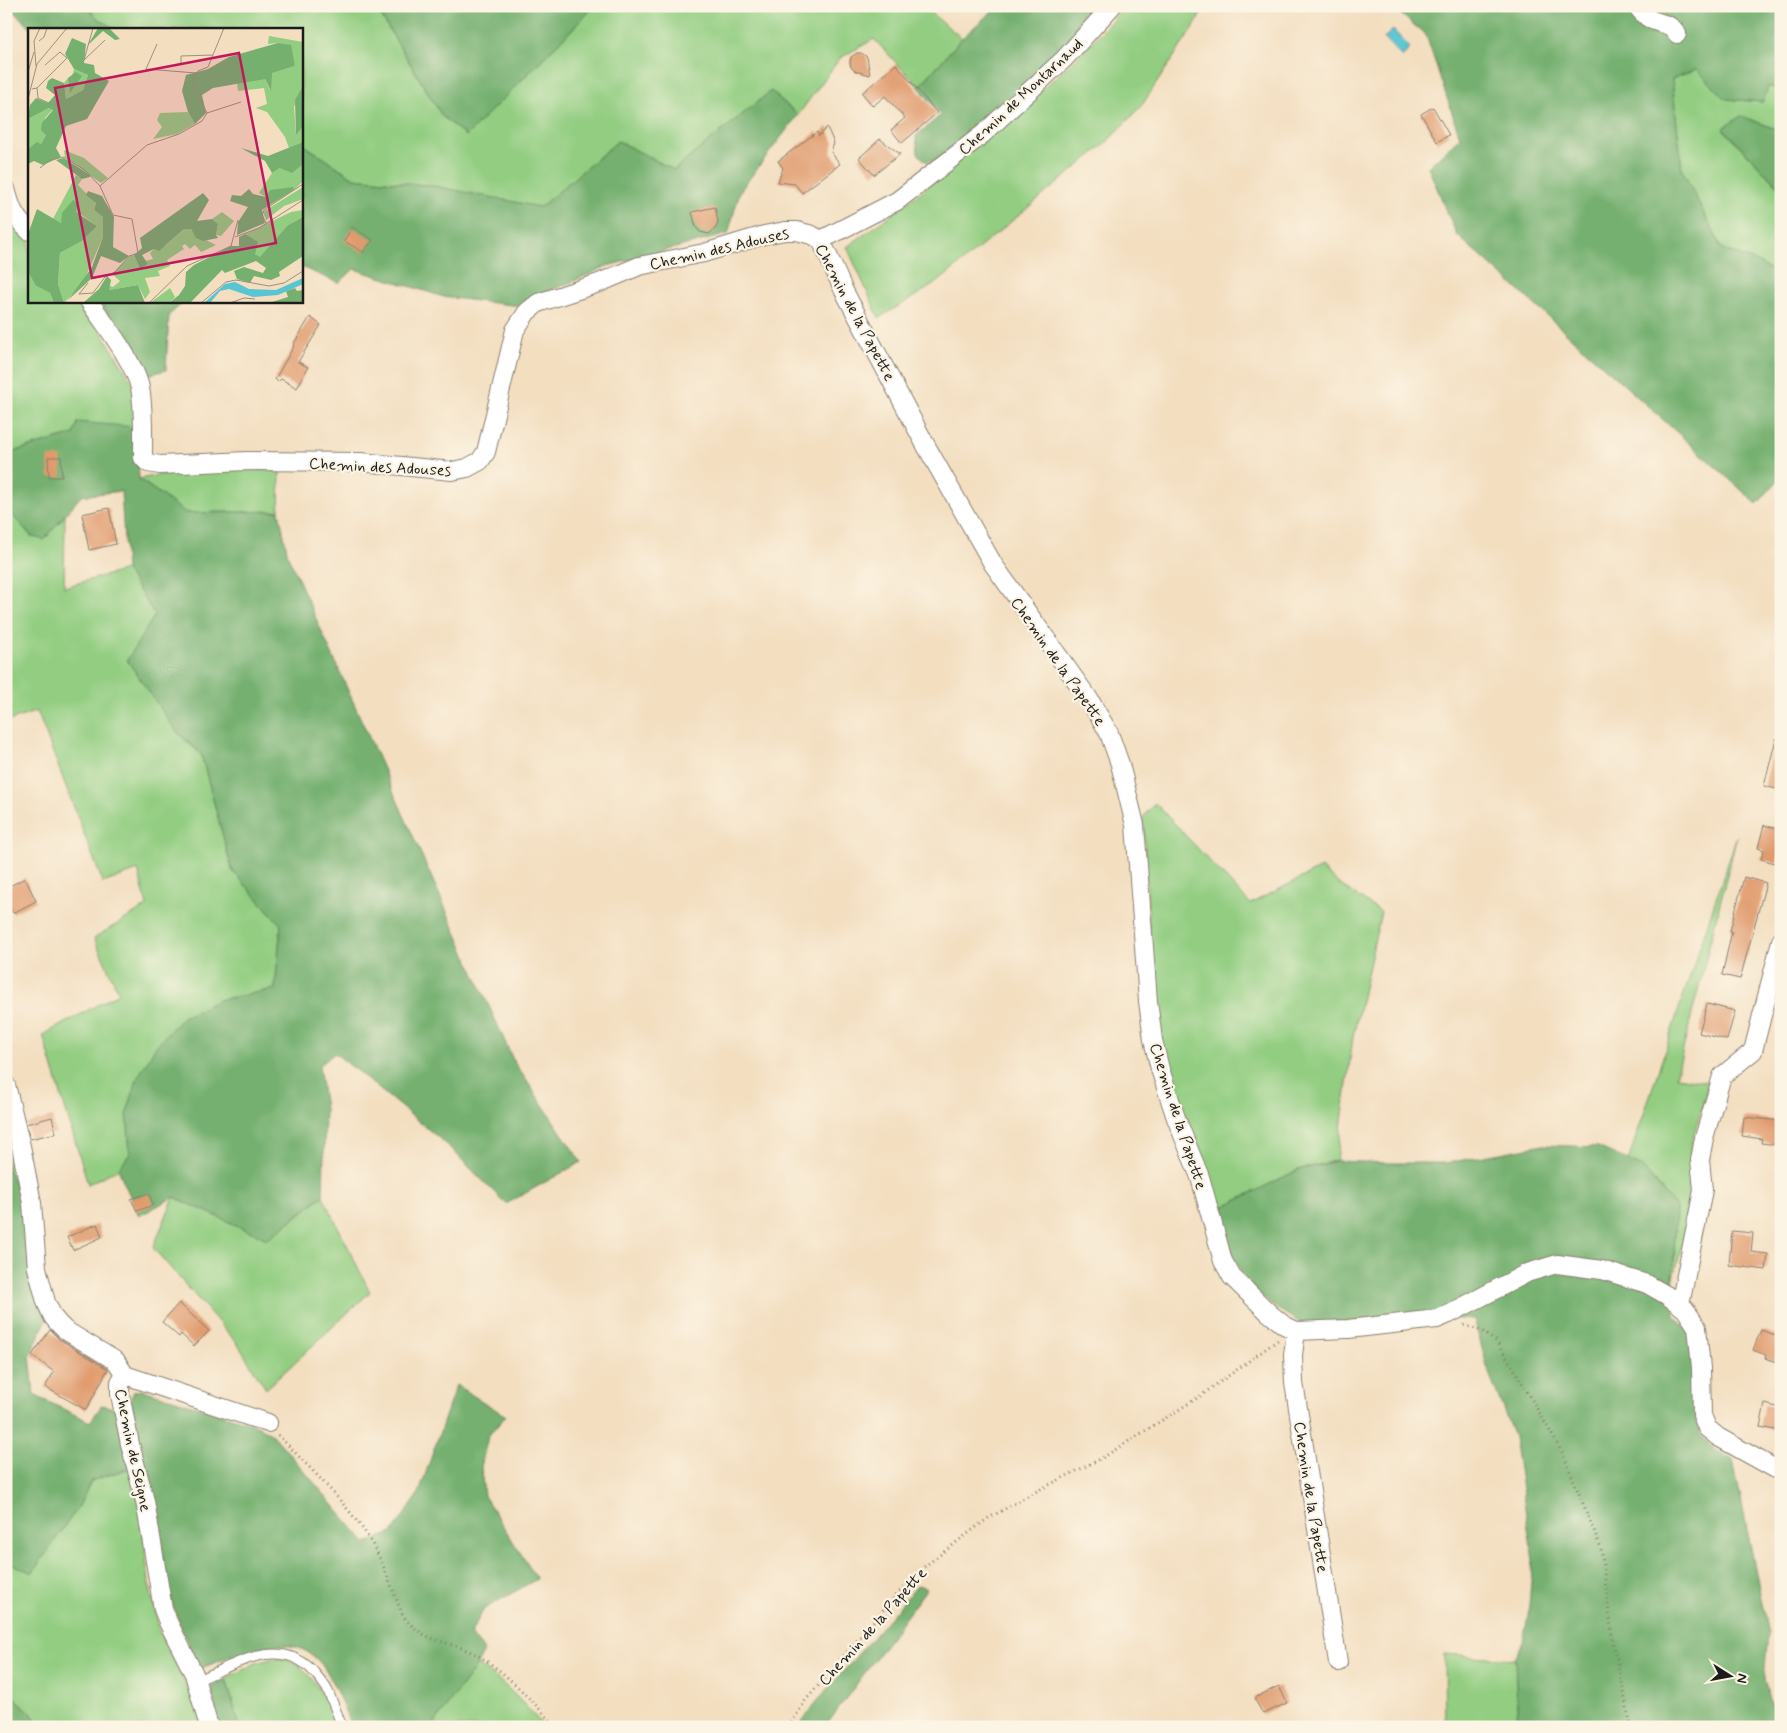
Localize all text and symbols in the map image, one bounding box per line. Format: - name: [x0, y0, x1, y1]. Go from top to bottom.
- inset map: [28, 28, 302, 302]
- street label: Chemin de Montarnaud: [954, 34, 1088, 160]
- street label: Chemin des Adouses: [648, 223, 791, 276]
- street label: Chemin de la Papette: [810, 240, 900, 385]
- street label: Chemin des Adouses: [308, 453, 452, 482]
- street label: Chemin de la Papette: [1005, 593, 1110, 730]
- street label: Chemin de la Papette: [1144, 1041, 1211, 1192]
- street label: Chemin de Seigne: [109, 1387, 156, 1514]
- street label: Chemin de la Papette: [1288, 1420, 1333, 1574]
- street label: Chemin de la Papette: [814, 1563, 932, 1691]
- north arrow: [1704, 1650, 1754, 1700]
- text: N: [1732, 1672, 1752, 1685]

